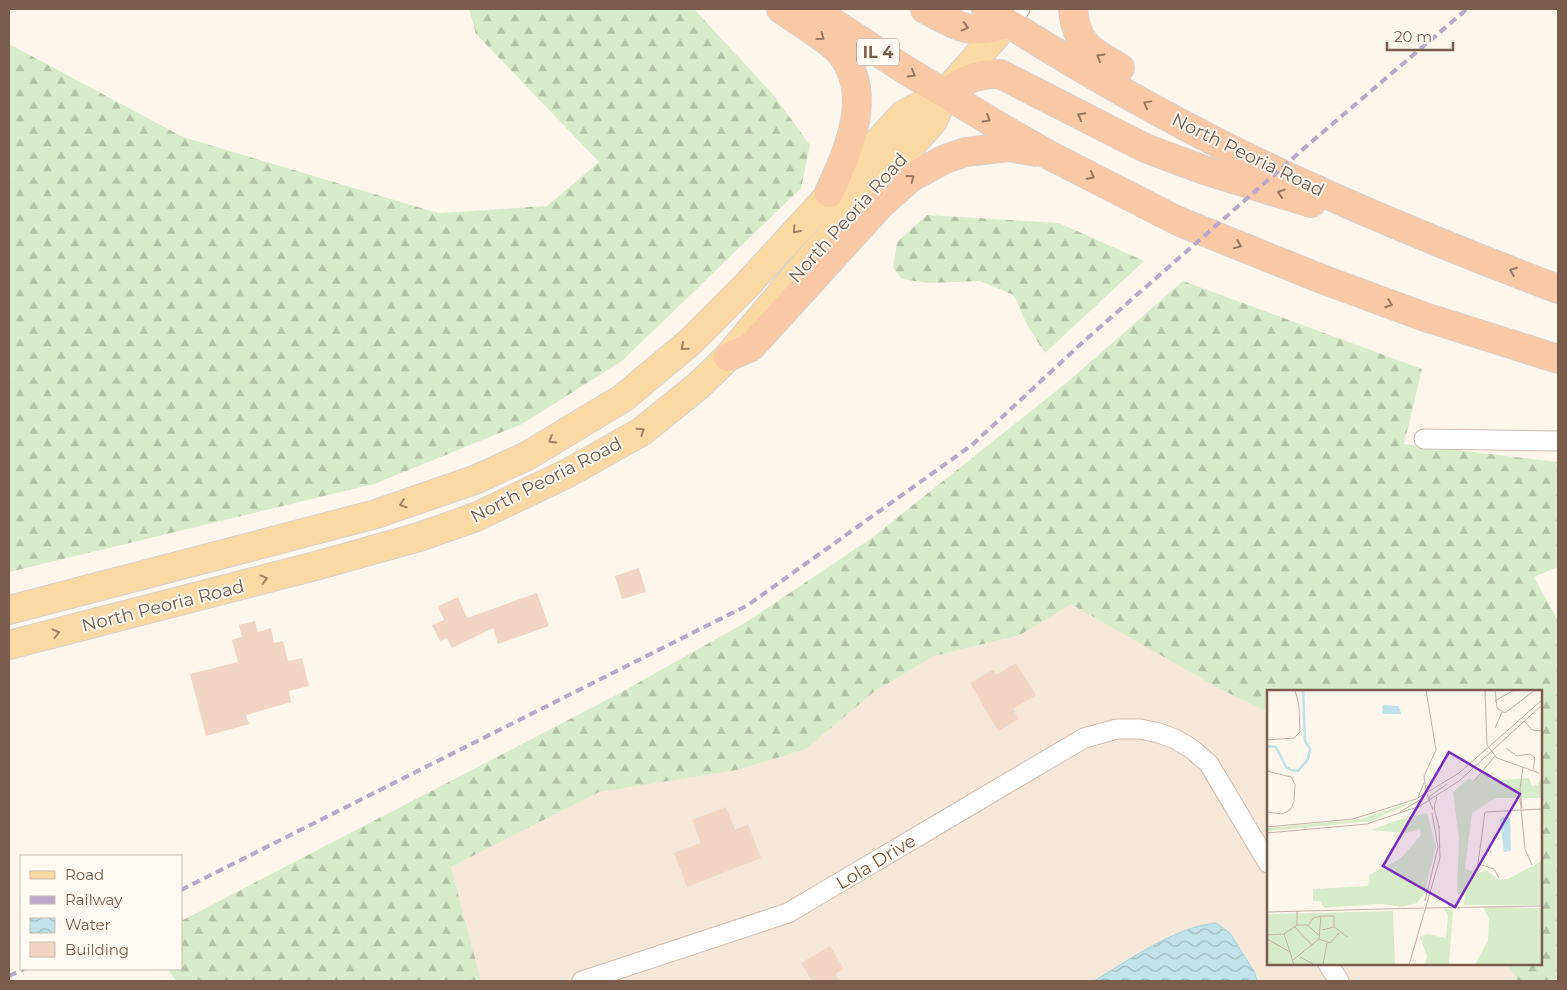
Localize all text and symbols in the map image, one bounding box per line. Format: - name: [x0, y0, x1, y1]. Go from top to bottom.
- scale bar: [1387, 20, 1453, 52]
- one-way arrow: [961, 22, 969, 32]
- text: 20 m: [1394, 27, 1432, 46]
- one-way arrow: [815, 31, 824, 40]
- road number: IL 4: [857, 38, 899, 66]
- one-way arrow: [1097, 53, 1106, 63]
- one-way arrow: [906, 67, 915, 77]
- one-way arrow: [1143, 101, 1152, 111]
- street label: North Peoria Road: [1168, 109, 1328, 201]
- one-way arrow: [981, 112, 990, 122]
- one-way arrow: [1077, 112, 1086, 122]
- street label: North Peoria Road: [784, 149, 912, 287]
- one-way arrow: [1085, 170, 1094, 180]
- one-way arrow: [905, 175, 915, 184]
- one-way arrow: [1277, 189, 1285, 199]
- one-way arrow: [793, 224, 802, 233]
- one-way arrow: [1233, 239, 1242, 249]
- one-way arrow: [1509, 267, 1517, 277]
- one-way arrow: [1385, 298, 1393, 308]
- one-way arrow: [681, 341, 690, 350]
- one-way arrow: [636, 428, 645, 437]
- street label: North Peoria Road: [467, 432, 625, 528]
- one-way arrow: [548, 434, 557, 444]
- one-way arrow: [399, 499, 408, 509]
- street label: North Peoria Road: [79, 575, 247, 637]
- one-way arrow: [260, 575, 268, 585]
- one-way arrow: [52, 628, 61, 639]
- inset map: [1267, 690, 1542, 965]
- street label: Lola Drive: [832, 830, 920, 894]
- legend: [20, 855, 182, 970]
- text: Road: [65, 865, 104, 884]
- text: Railway: [65, 890, 123, 909]
- text: Water: [65, 915, 111, 934]
- text: Building: [65, 940, 129, 959]

